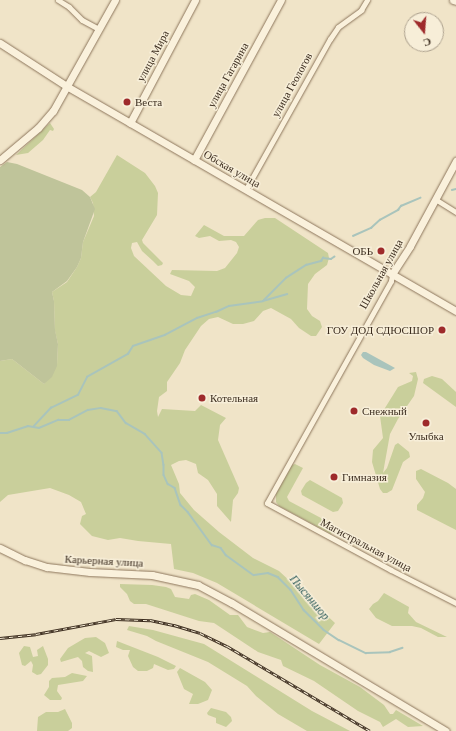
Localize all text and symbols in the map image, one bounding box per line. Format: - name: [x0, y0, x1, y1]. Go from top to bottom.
- north arrow: [404, 12, 444, 52]
- street label: улица Мира: [134, 28, 172, 84]
- text: С: [422, 36, 433, 49]
- street label: улица Гагарина: [205, 40, 251, 110]
- street label: улица Геологов: [269, 50, 315, 120]
- place label: Веста: [135, 95, 162, 109]
- marker: Веста: [122, 97, 132, 107]
- street label: Обская улица: [201, 147, 263, 191]
- street label: Школьная улица: [356, 237, 406, 311]
- place label: ОБЬ: [352, 244, 373, 258]
- marker: ОБЬ: [376, 246, 386, 256]
- place label: ГОУ ДОД СДЮСШОР: [327, 323, 434, 337]
- marker: ГОУ ДОД СДЮСШОР: [437, 325, 447, 335]
- place label: Котельная: [210, 391, 258, 405]
- marker: Котельная: [197, 393, 207, 403]
- place label: Снежный: [362, 404, 407, 418]
- marker: Снежный: [349, 406, 359, 416]
- marker: Улыбка: [421, 418, 431, 428]
- place label: Улыбка: [408, 429, 444, 443]
- place label: Гимназия: [342, 470, 387, 484]
- marker: Гимназия: [329, 472, 339, 482]
- street label: Магистральная улица: [318, 515, 414, 575]
- street label: Карьерная улица: [64, 552, 144, 570]
- water label: Пысяншор: [286, 572, 332, 624]

